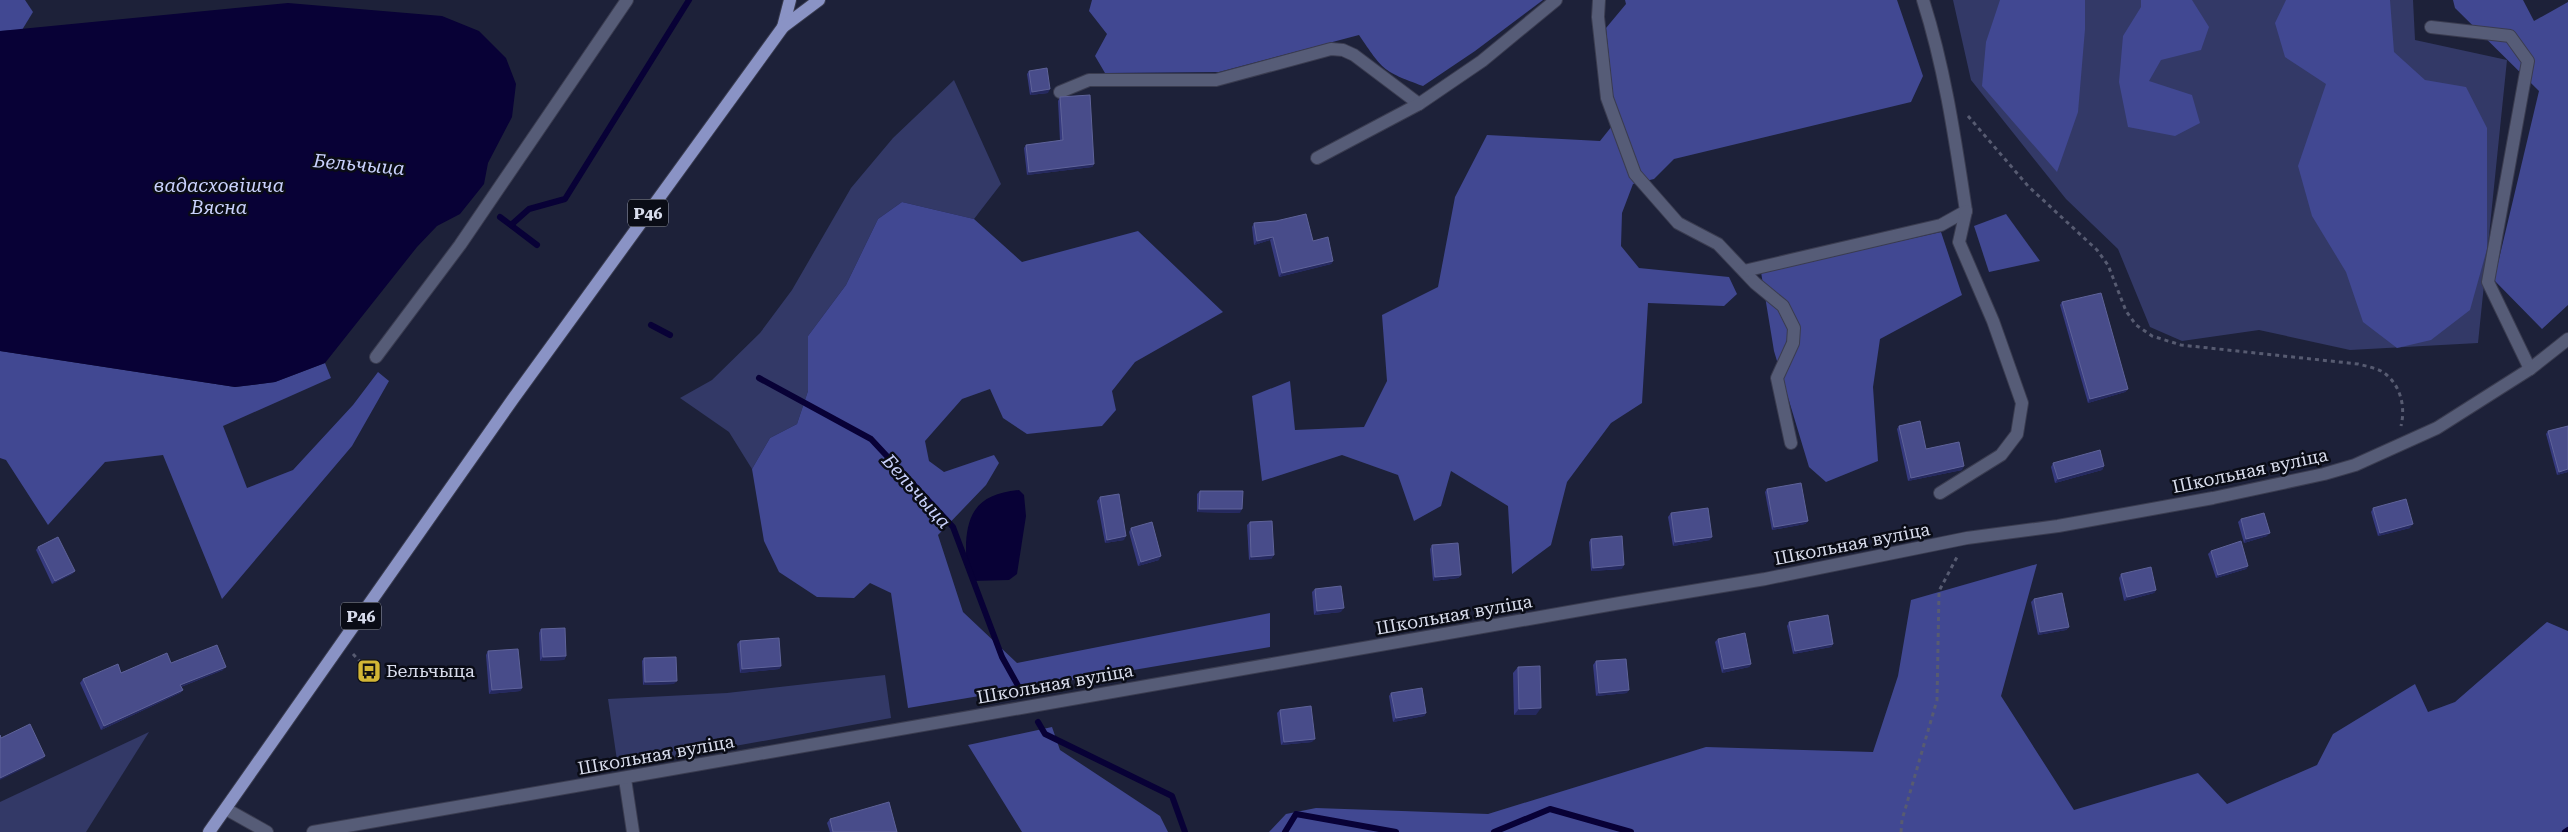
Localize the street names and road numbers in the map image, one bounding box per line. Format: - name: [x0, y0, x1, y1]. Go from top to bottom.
- road number: Р46: [628, 200, 668, 227]
- street label: Школьная вуліца: [2170, 444, 2330, 497]
- street label: Школьная вуліца: [1772, 518, 1932, 569]
- street label: Школьная вуліца: [1374, 590, 1534, 639]
- road number: Р46: [341, 602, 381, 630]
- street label: Школьная вуліца: [975, 659, 1135, 708]
- street label: Школьная вуліца: [576, 730, 736, 779]

